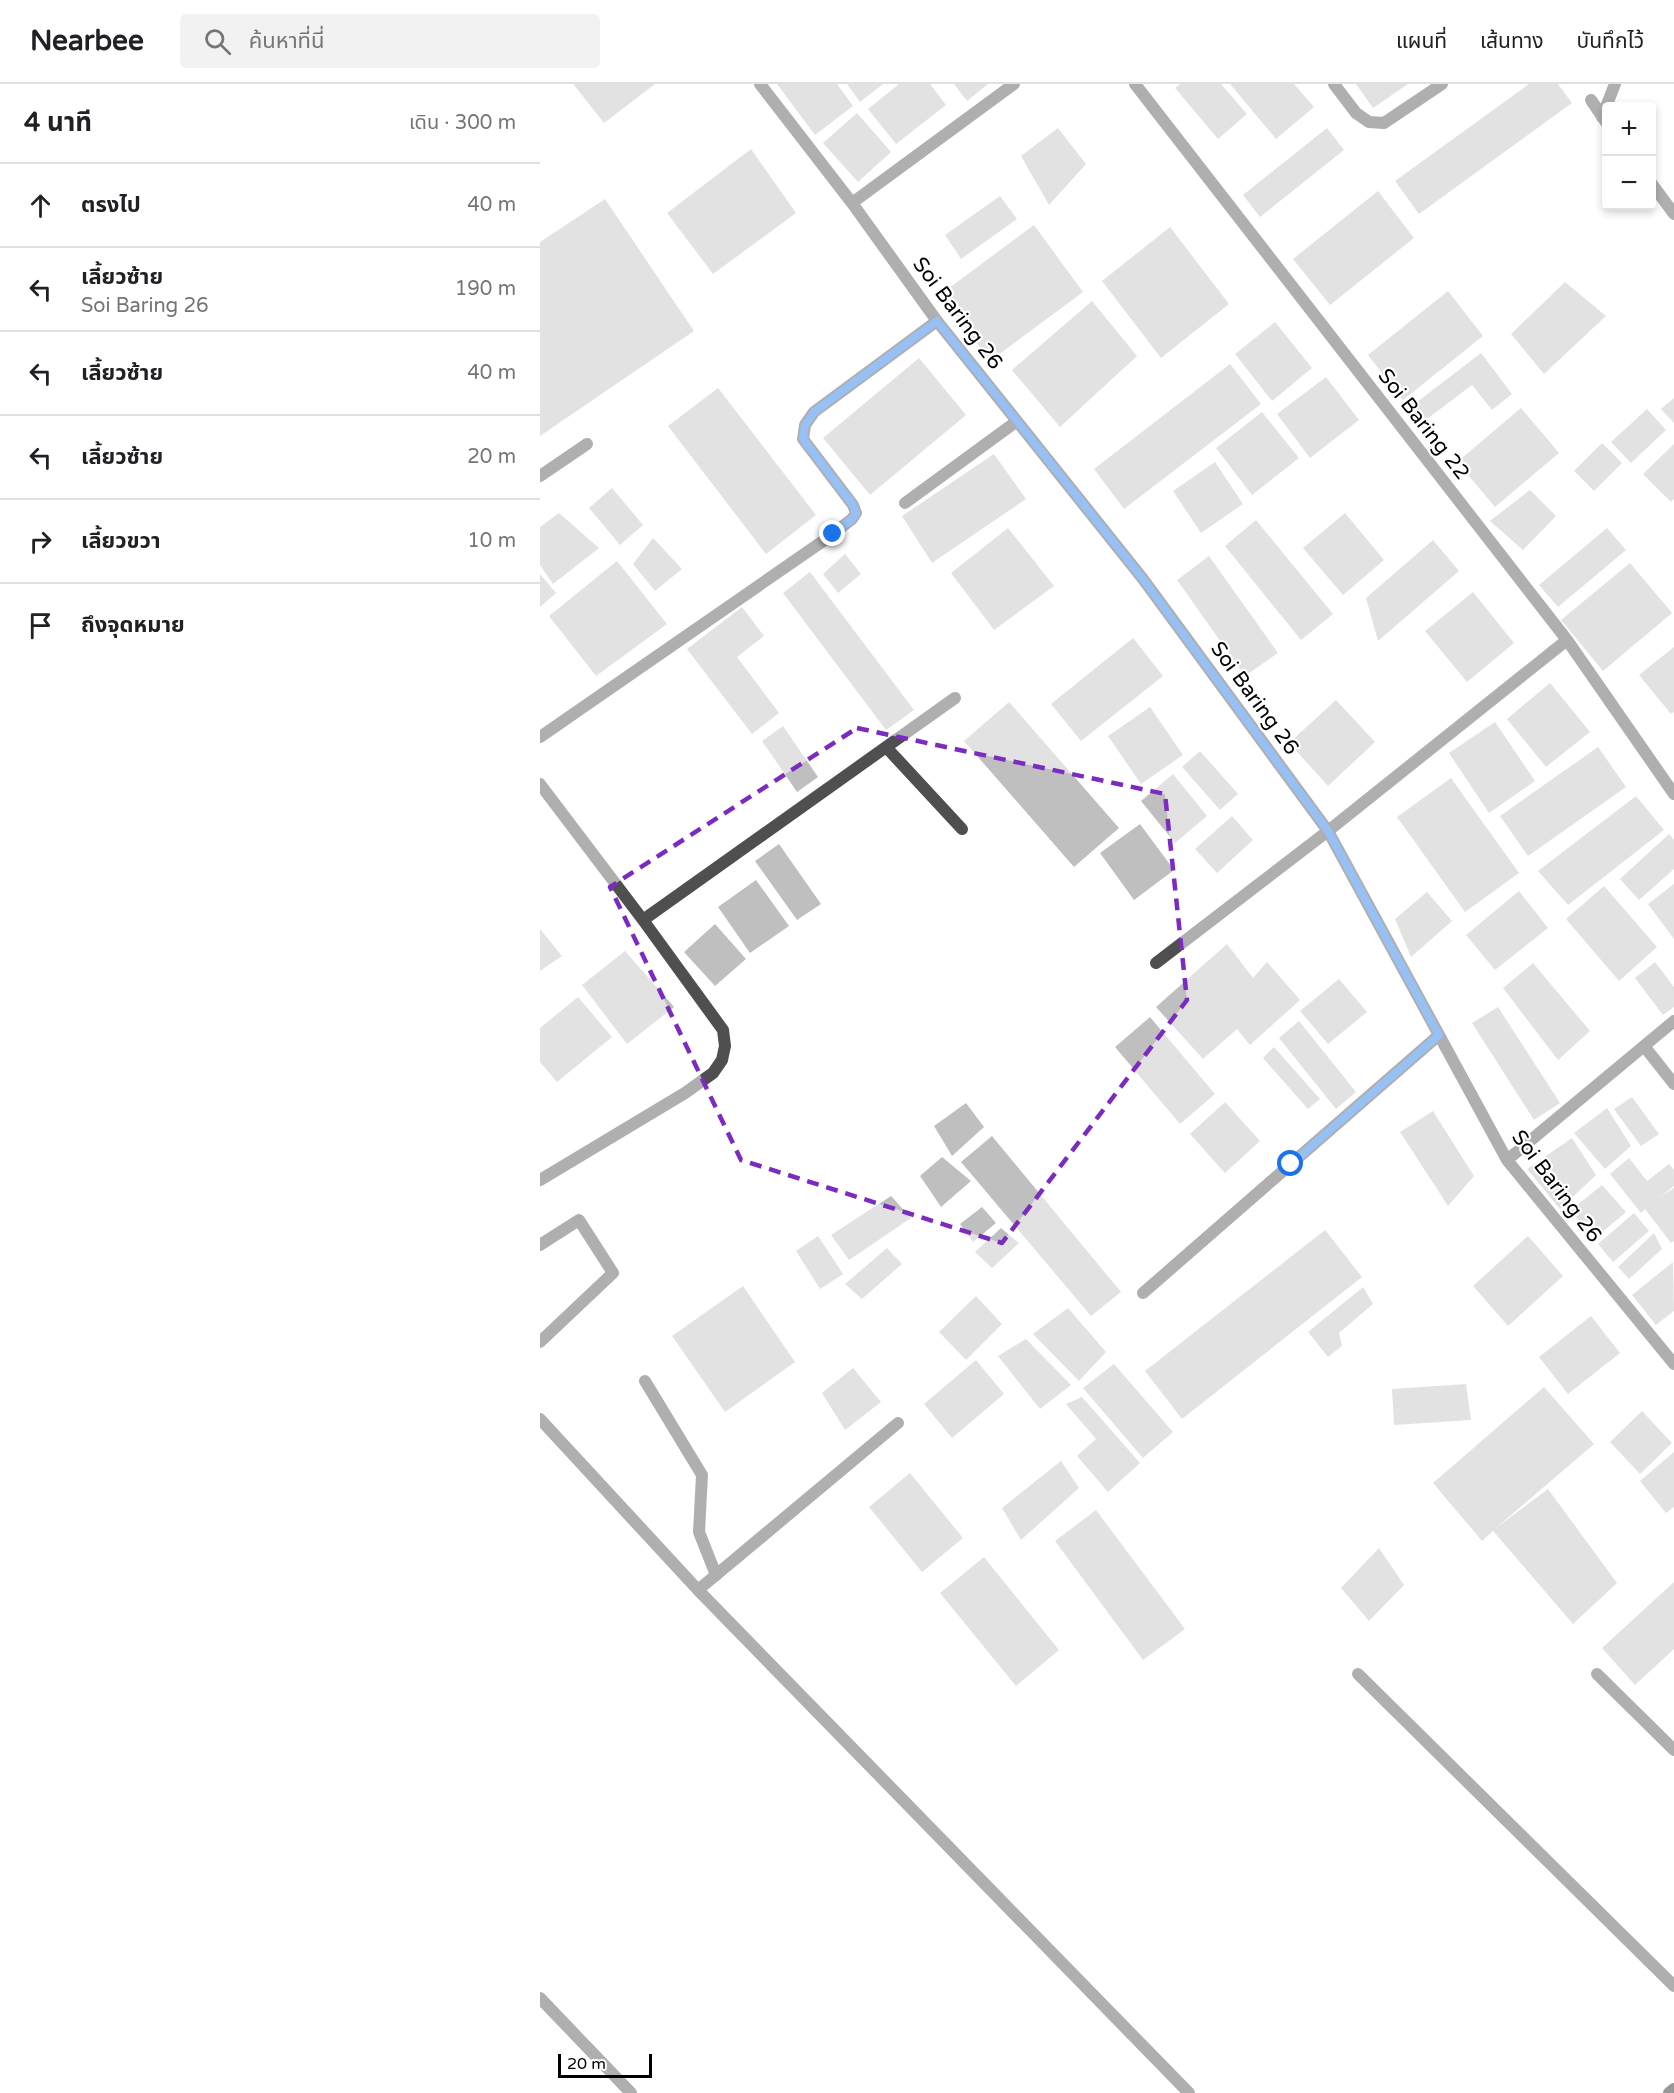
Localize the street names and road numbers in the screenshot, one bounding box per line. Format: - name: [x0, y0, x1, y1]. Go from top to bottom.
- street label: Soi Baring 26: [907, 252, 1008, 374]
- street label: Soi Baring 22: [1373, 364, 1475, 485]
- street label: Soi Baring 26: [1205, 637, 1304, 760]
- street label: Soi Baring 26: [1506, 1125, 1607, 1247]

